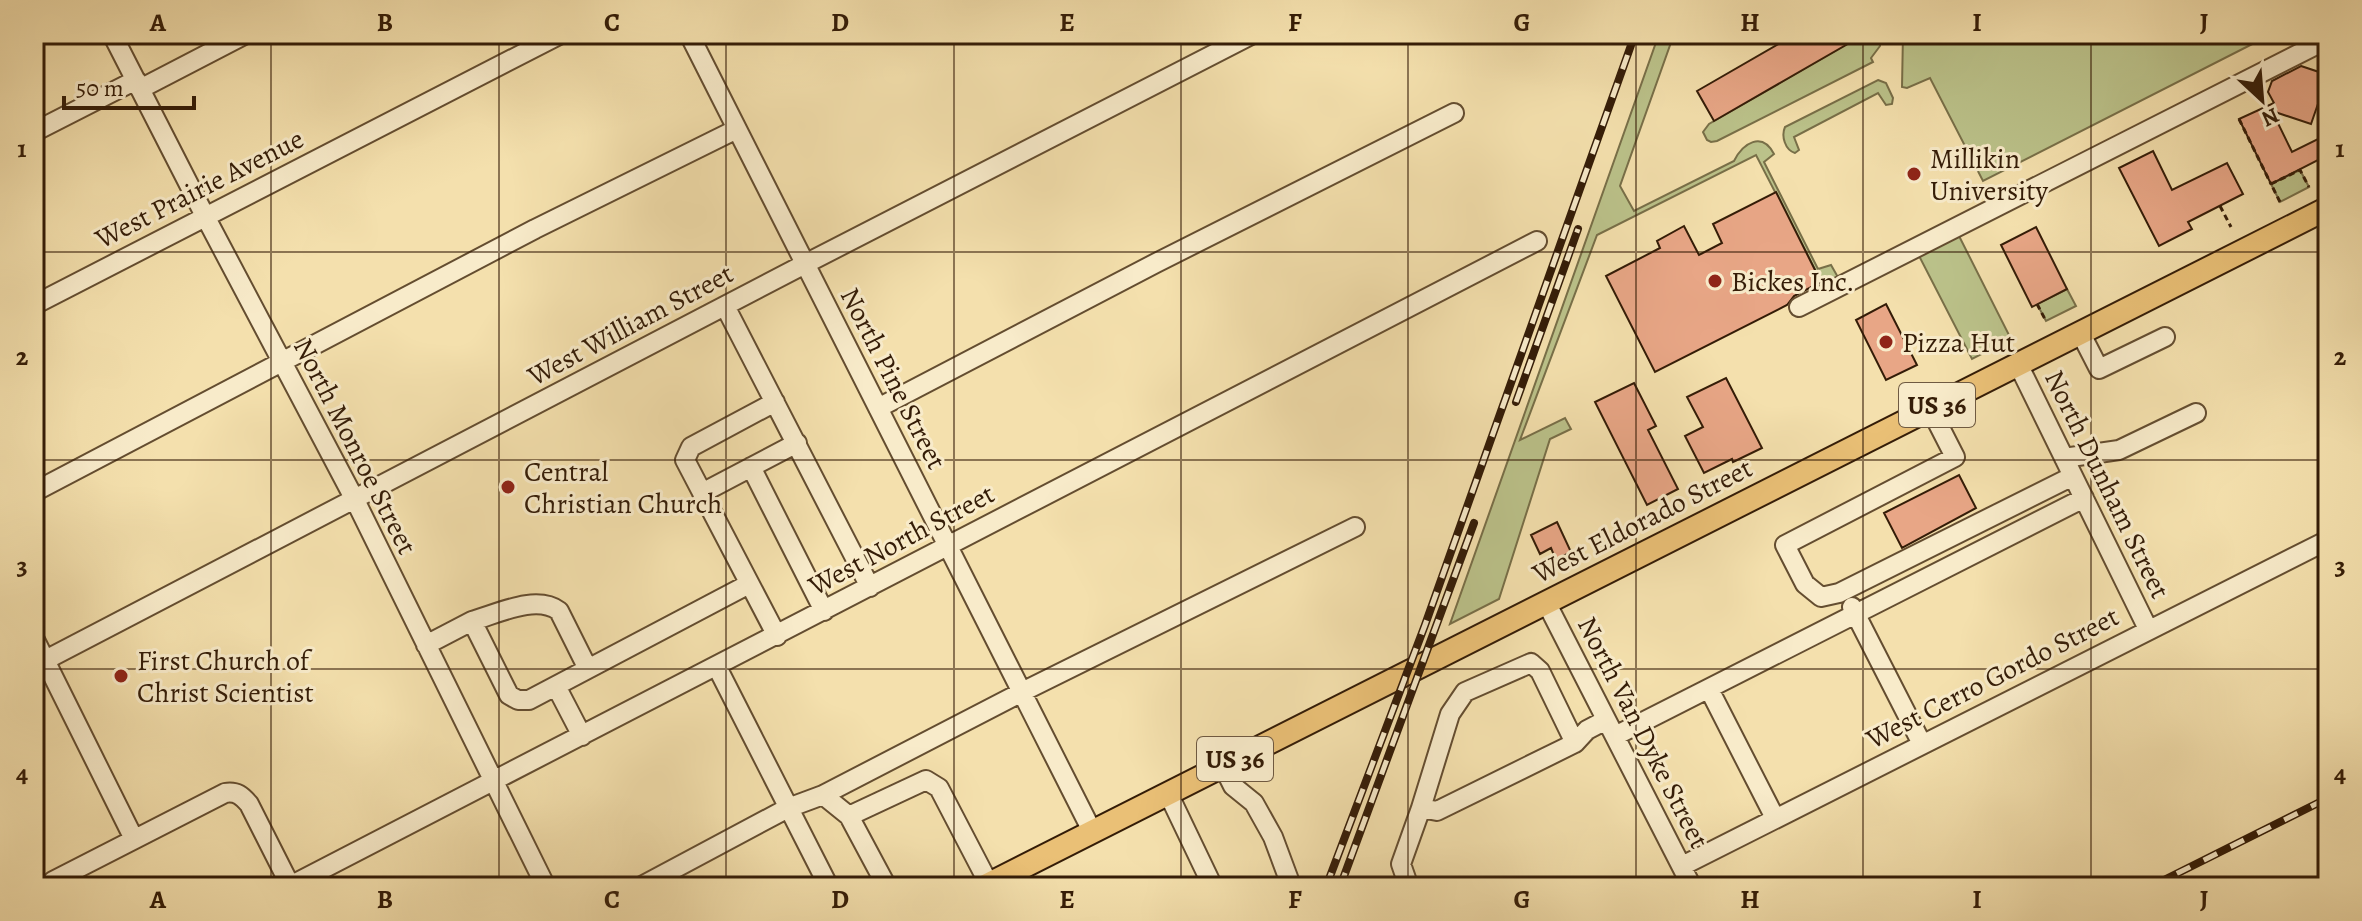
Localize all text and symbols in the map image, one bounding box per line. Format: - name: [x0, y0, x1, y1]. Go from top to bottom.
- text: A: [149, 5, 167, 40]
- text: B: [377, 5, 393, 40]
- text: C: [604, 5, 620, 40]
- text: D: [831, 5, 849, 40]
- text: E: [1059, 5, 1075, 40]
- text: F: [1288, 5, 1302, 40]
- text: G: [1513, 5, 1531, 40]
- text: H: [1740, 5, 1760, 40]
- text: I: [1972, 5, 1982, 40]
- text: J: [2200, 5, 2208, 40]
- scale bar: [64, 60, 194, 110]
- north arrow: [2222, 60, 2302, 140]
- text: 50 m: [76, 72, 124, 104]
- text: N: [2257, 100, 2284, 134]
- street label: West Prairie Avenue: [88, 120, 310, 258]
- text: 1: [17, 131, 27, 166]
- text: 1: [2335, 131, 2345, 166]
- place label: Millikin University: [1930, 140, 2048, 210]
- marker: Millikin University: [1905, 165, 1923, 183]
- street label: West William Street: [520, 255, 740, 396]
- place label: Bickes Inc.: [1731, 263, 1855, 301]
- marker: Bickes Inc.: [1706, 272, 1724, 290]
- street label: North Pine Street: [831, 281, 955, 476]
- place label: Pizza Hut: [1902, 324, 2015, 362]
- street label: North Monroe Street: [284, 332, 426, 561]
- marker: Pizza Hut: [1877, 333, 1895, 351]
- text: 2: [16, 339, 29, 374]
- text: 2: [2334, 339, 2347, 374]
- street label: North Dunham Street: [2035, 364, 2179, 605]
- road number: US 36: [1899, 383, 1975, 427]
- street label: West Eldorado Street: [1525, 449, 1759, 593]
- place label: Central Christian Church: [524, 453, 722, 523]
- street label: West North Street: [801, 475, 1001, 605]
- marker: Central Christian Church: [499, 478, 517, 496]
- text: 3: [16, 548, 28, 583]
- text: 3: [2334, 548, 2346, 583]
- street label: West Cerro Gordo Street: [1859, 598, 2125, 759]
- street label: North Van Dyke Street: [1568, 610, 1718, 855]
- place label: First Church of Christ Scientist: [137, 642, 314, 712]
- marker: First Church of Christ Scientist: [112, 667, 130, 685]
- road number: US 36: [1197, 737, 1273, 781]
- text: 4: [16, 756, 28, 791]
- text: 4: [2334, 756, 2346, 791]
- text: A: [149, 882, 167, 917]
- text: B: [377, 882, 393, 917]
- text: C: [604, 882, 620, 917]
- text: D: [831, 882, 849, 917]
- text: E: [1059, 882, 1075, 917]
- text: F: [1288, 882, 1302, 917]
- text: G: [1513, 882, 1531, 917]
- text: H: [1740, 882, 1760, 917]
- text: I: [1972, 882, 1982, 917]
- text: J: [2200, 882, 2208, 917]

